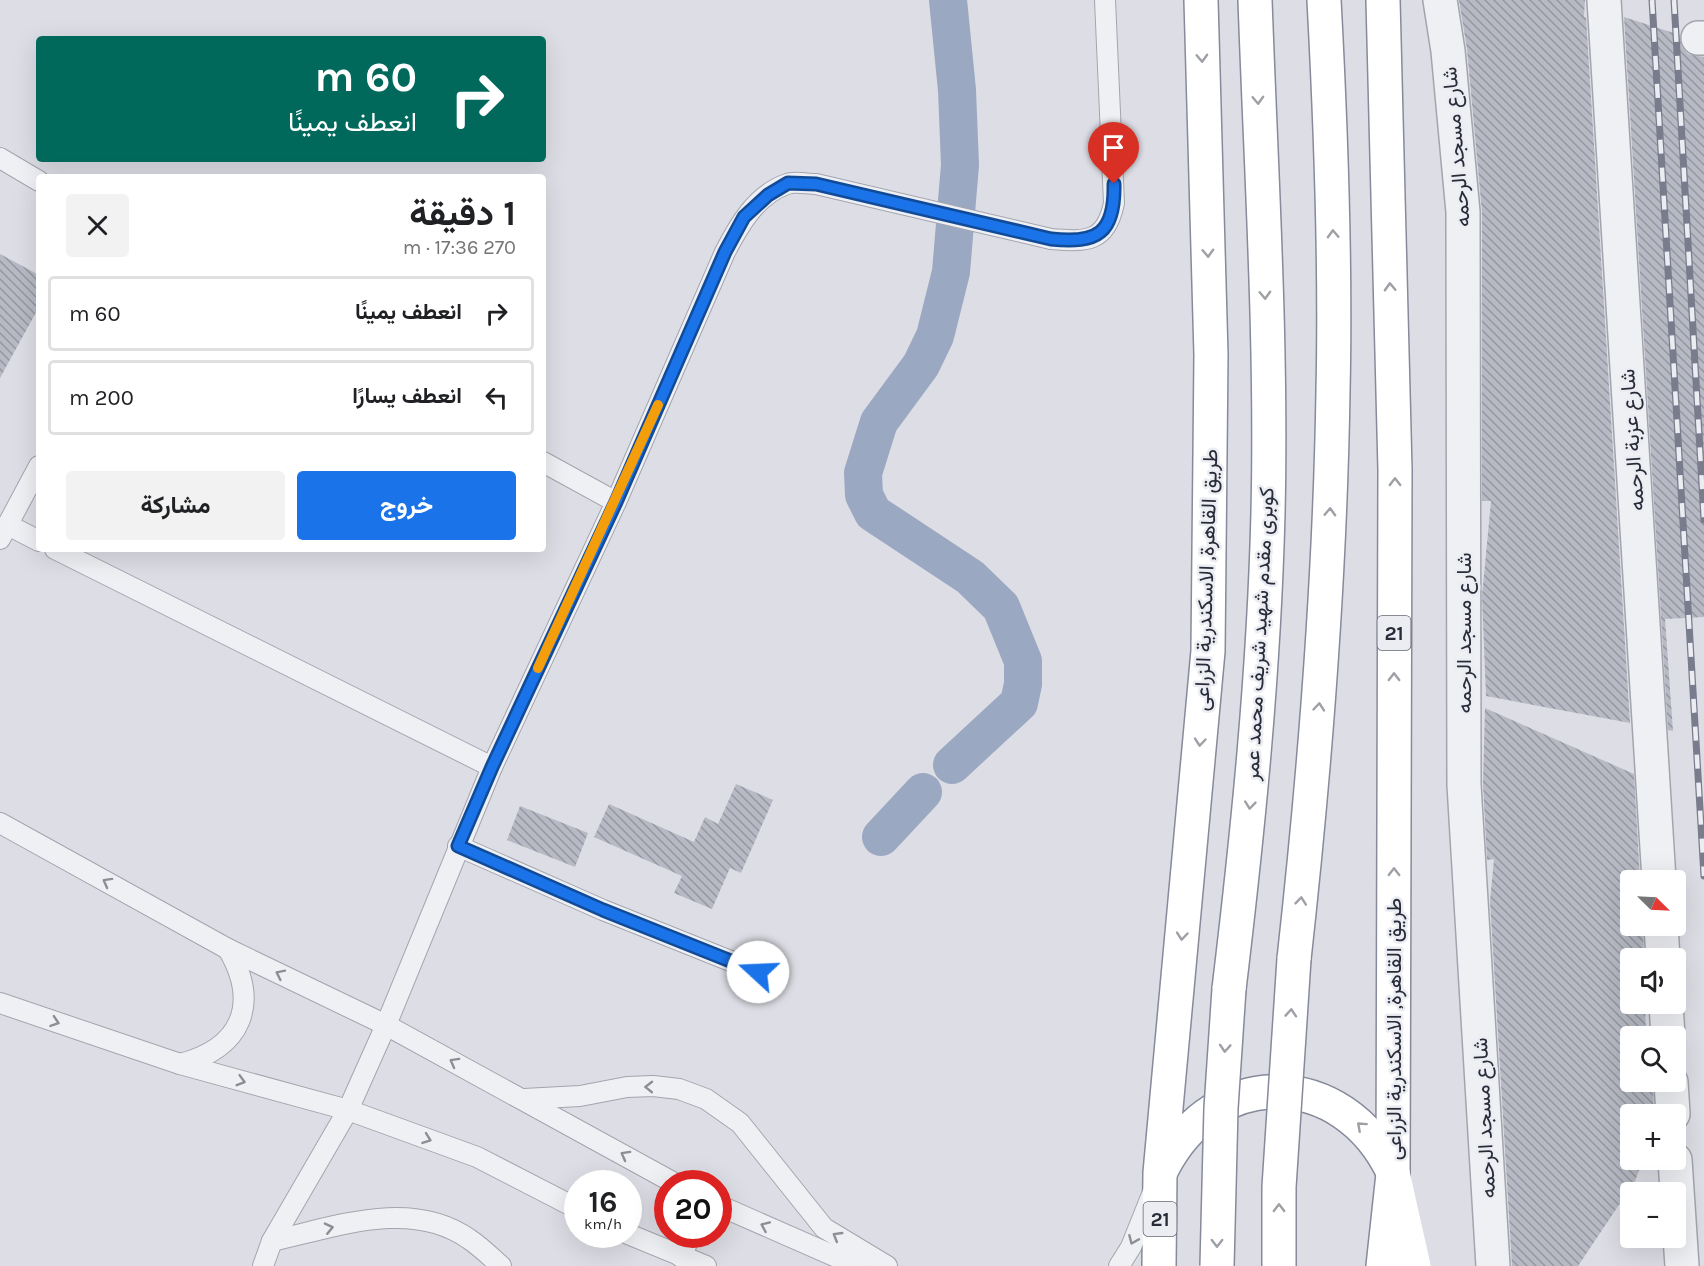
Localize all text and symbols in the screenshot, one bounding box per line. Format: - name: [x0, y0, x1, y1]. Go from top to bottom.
- text: 60 m: [314, 52, 417, 102]
- one-way arrow: [1196, 54, 1209, 63]
- icon: right: [438, 60, 516, 138]
- street label: شارع مسجد الرحمه: [1437, 66, 1477, 228]
- one-way arrow: [1252, 96, 1265, 105]
- text: انعطف يمينًا: [288, 106, 417, 138]
- pin: [1088, 122, 1139, 184]
- icon: arrive: [1097, 131, 1130, 164]
- text: 1 دقيقة: [409, 192, 516, 234]
- button: close: [66, 194, 129, 257]
- one-way arrow: [1327, 229, 1339, 238]
- text: 270 m · 17:36: [403, 236, 516, 259]
- one-way arrow: [1202, 249, 1215, 258]
- one-way arrow: [1384, 283, 1396, 292]
- one-way arrow: [1258, 291, 1271, 300]
- icon: right: [480, 297, 513, 330]
- text: انعطف يمينًا: [355, 299, 462, 325]
- text: 60 m: [69, 301, 120, 327]
- street label: شارع عزبة الرحمه: [1615, 368, 1651, 512]
- icon: left: [480, 381, 513, 414]
- text: انعطف يسارًا: [352, 383, 462, 409]
- text: 200 m: [69, 385, 134, 411]
- street label: طريق القاهرة, الاسكندرية الزراعى: [1189, 448, 1224, 712]
- button: مشاركة: [66, 471, 285, 540]
- button: خروج: [297, 471, 516, 540]
- one-way arrow: [1389, 478, 1401, 487]
- street label: كوبرى مقدم شهيد شريف محمد عمر: [1239, 486, 1281, 783]
- one-way arrow: [1324, 508, 1336, 517]
- street label: شارع مسجد الرحمه: [1452, 552, 1478, 714]
- road number: 21: [1378, 616, 1410, 650]
- one-way arrow: [1388, 673, 1400, 682]
- one-way arrow: [1312, 703, 1325, 712]
- one-way arrow: [1194, 737, 1207, 746]
- one-way arrow: [1244, 800, 1257, 809]
- one-way arrow: [1388, 868, 1400, 877]
- north arrow: [1620, 870, 1686, 936]
- map controls: [1620, 870, 1686, 1248]
- one-way arrow: [103, 878, 114, 890]
- one-way arrow: [1294, 897, 1306, 906]
- street label: طريق القاهرة, الاسكندرية الزراعى: [1382, 898, 1407, 1160]
- one-way arrow: [1176, 932, 1189, 941]
- position arrow: [726, 940, 790, 1004]
- button: sound: [1620, 948, 1686, 1014]
- one-way arrow: [275, 969, 286, 981]
- one-way arrow: [1284, 1008, 1297, 1017]
- one-way arrow: [49, 1014, 60, 1027]
- button: search: [1620, 1026, 1686, 1092]
- street label: شارع مسجد الرحمه: [1468, 1037, 1502, 1199]
- one-way arrow: [1219, 1043, 1232, 1052]
- one-way arrow: [449, 1058, 460, 1069]
- one-way arrow: [235, 1074, 246, 1086]
- one-way arrow: [645, 1080, 654, 1093]
- button: +: [1620, 1104, 1686, 1170]
- one-way arrow: [1358, 1122, 1368, 1133]
- one-way arrow: [421, 1131, 432, 1144]
- one-way arrow: [620, 1151, 631, 1162]
- speed limit sign: 20: [654, 1170, 732, 1248]
- button: −: [1620, 1182, 1686, 1248]
- text: 16: [589, 1184, 617, 1220]
- road number: 21: [1144, 1202, 1176, 1236]
- one-way arrow: [1273, 1203, 1285, 1212]
- text: km/h: [584, 1215, 622, 1233]
- one-way arrow: [761, 1221, 772, 1233]
- one-way arrow: [324, 1223, 334, 1236]
- one-way arrow: [833, 1231, 843, 1243]
- one-way arrow: [1128, 1233, 1140, 1244]
- one-way arrow: [1211, 1238, 1223, 1247]

